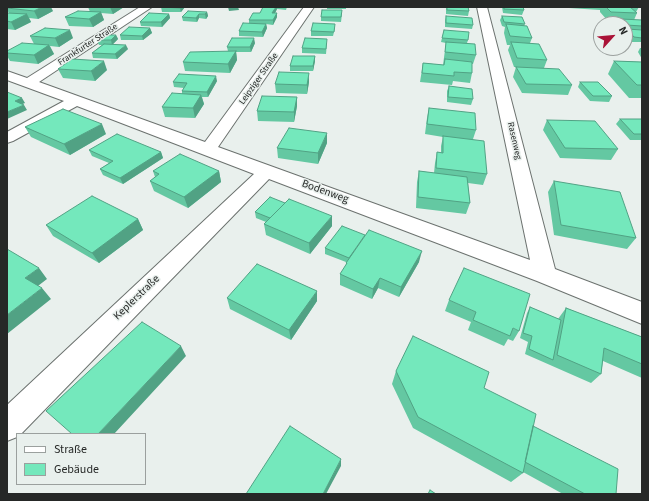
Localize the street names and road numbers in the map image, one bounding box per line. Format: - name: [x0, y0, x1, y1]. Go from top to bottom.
- street label: Frankfurter Straße: [56, 22, 120, 68]
- street label: Leipziger Straße: [237, 51, 281, 107]
- street label: Rasenweg: [504, 121, 524, 161]
- street label: Bodenweg: [300, 177, 350, 207]
- street label: Keplerstraße: [111, 273, 163, 323]

